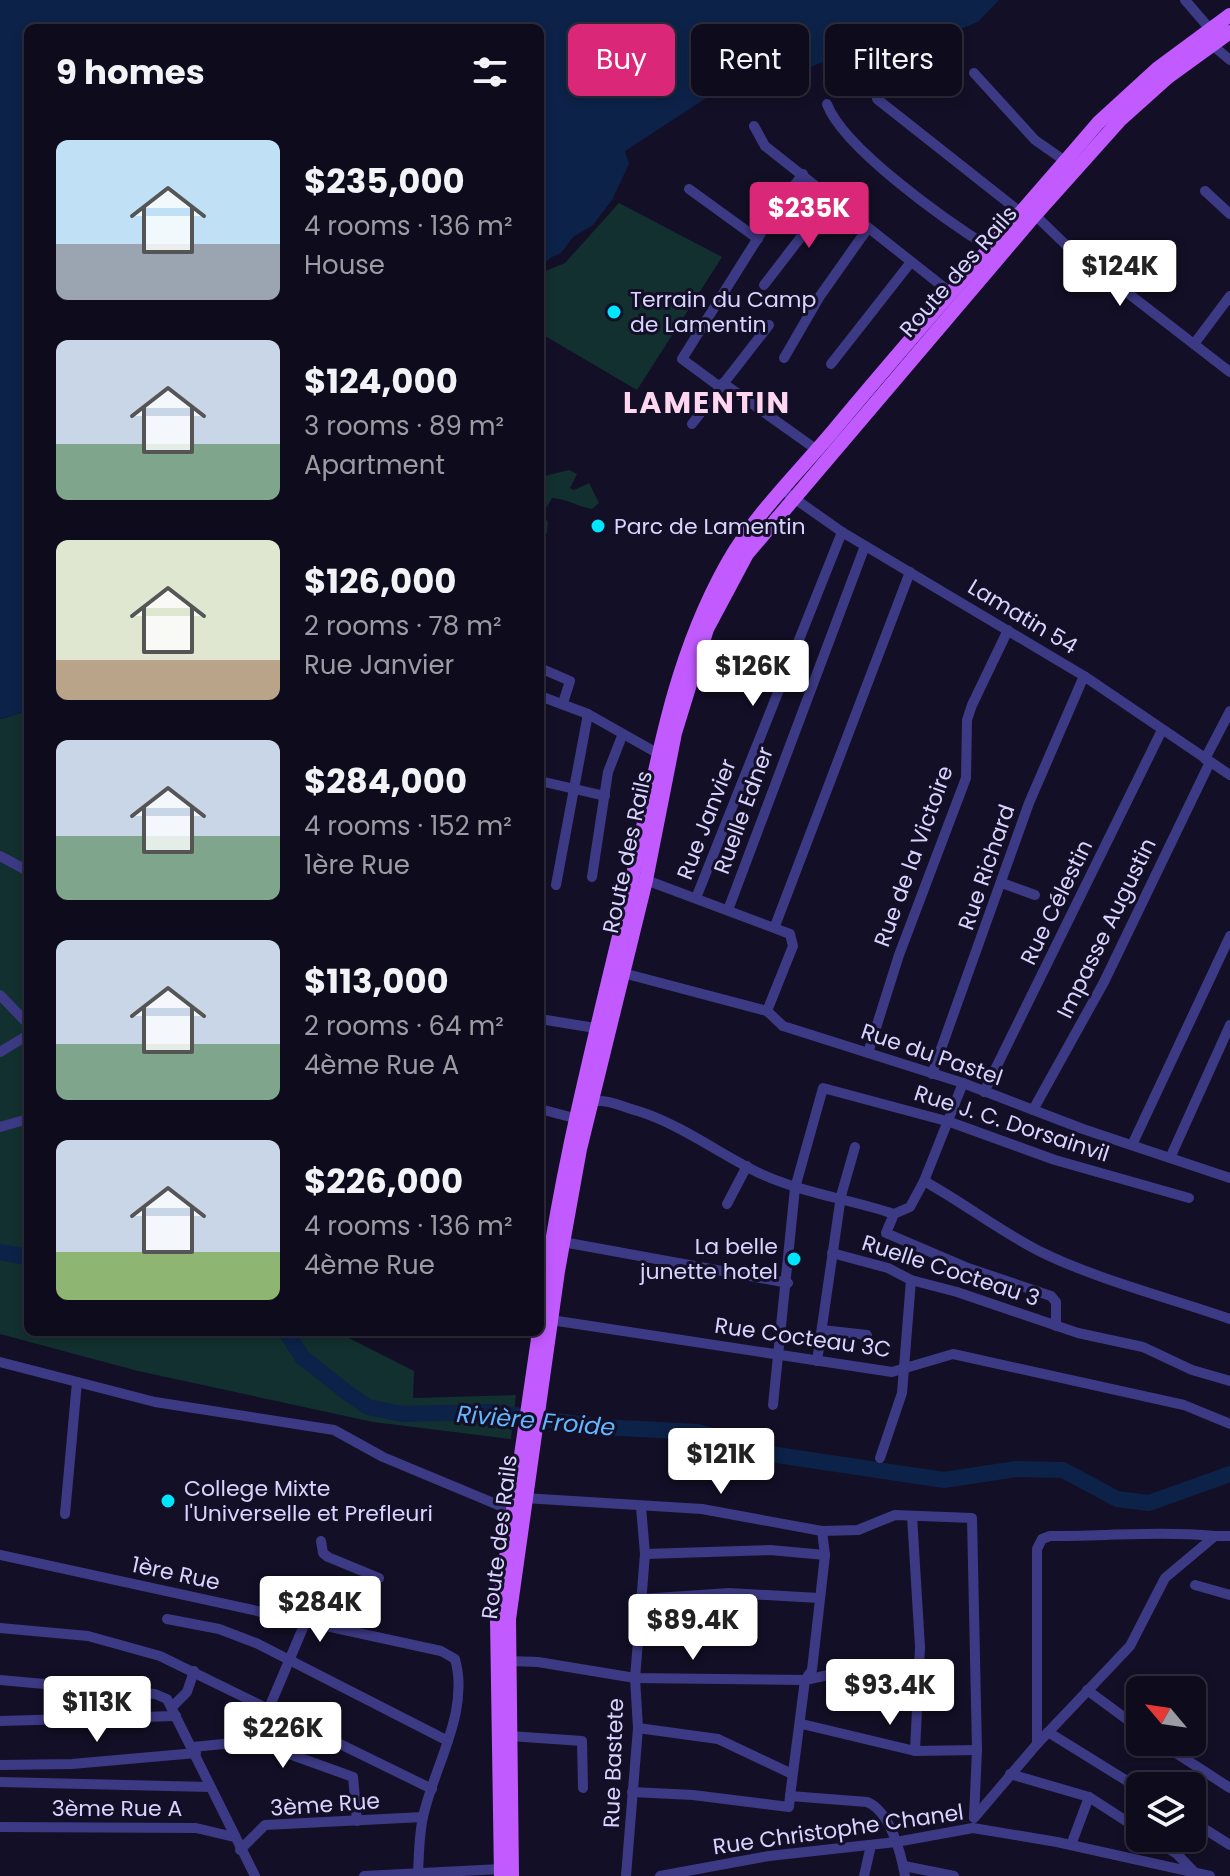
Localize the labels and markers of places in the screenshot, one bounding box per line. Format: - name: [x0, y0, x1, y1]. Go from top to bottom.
- pin: $235K: [753, 182, 865, 250]
- pin: $124K: [1064, 240, 1176, 308]
- place label: Terrain du Camp de Lamentin: [630, 284, 816, 340]
- marker: Terrain du Camp de Lamentin: [605, 303, 623, 321]
- place label: Parc de Lamentin: [614, 511, 806, 542]
- marker: Parc de Lamentin: [589, 517, 607, 535]
- pin: $126K: [697, 640, 809, 708]
- place label: La belle junette hotel: [639, 1231, 778, 1287]
- marker: La belle junette hotel: [785, 1250, 803, 1268]
- pin: $121K: [665, 1428, 777, 1496]
- place label: College Mixte l'Universelle et Prefleuri: [184, 1473, 433, 1529]
- marker: College Mixte l'Universelle et Prefleuri: [159, 1492, 177, 1510]
- pin: $284K: [264, 1576, 376, 1644]
- pin: $89.4K: [628, 1594, 758, 1662]
- pin: $93.4K: [825, 1659, 955, 1727]
- pin: $113K: [41, 1676, 153, 1744]
- pin: $226K: [227, 1702, 339, 1770]

